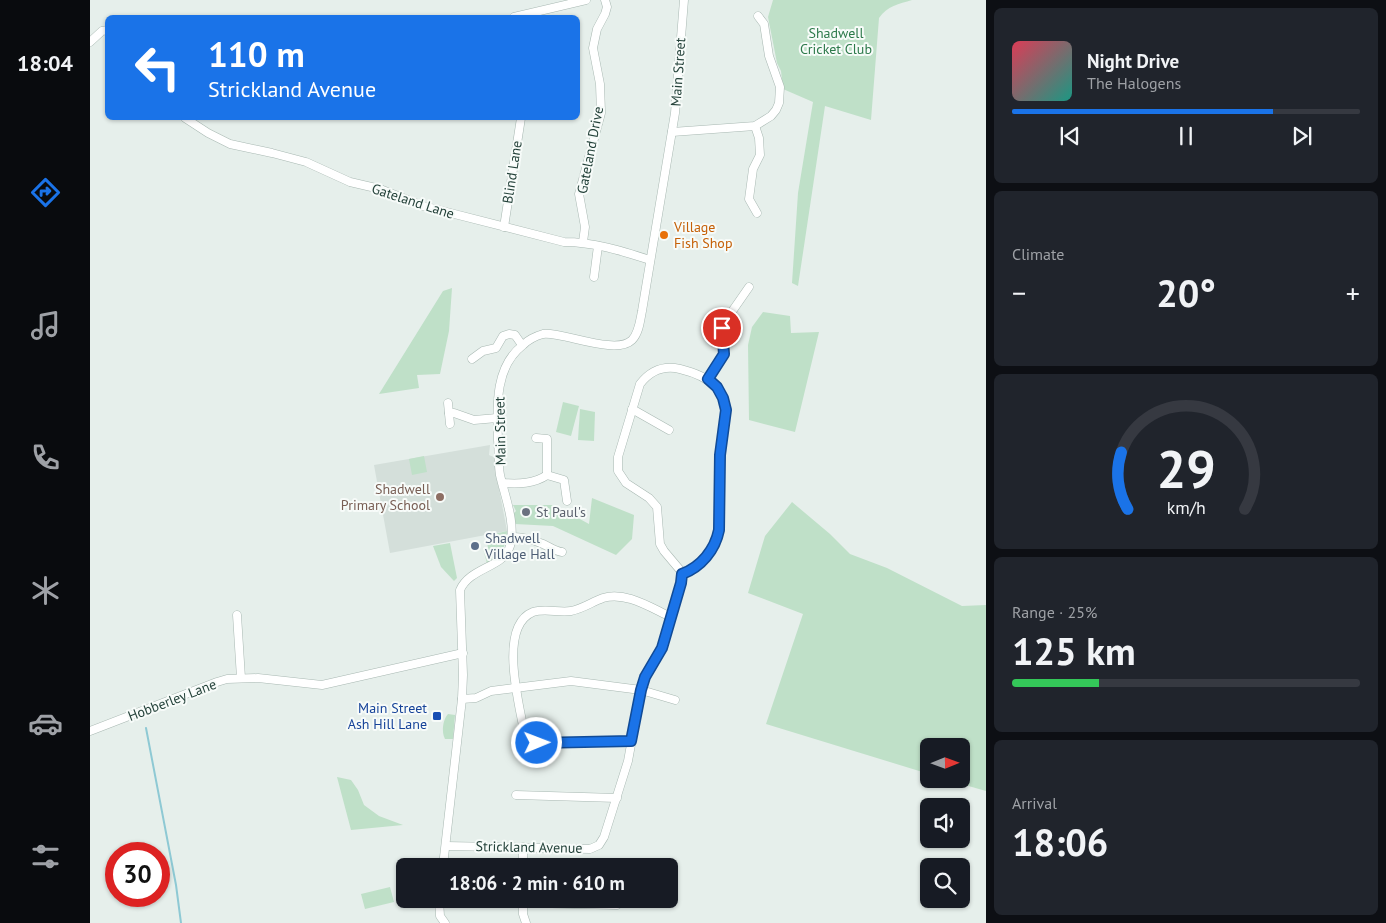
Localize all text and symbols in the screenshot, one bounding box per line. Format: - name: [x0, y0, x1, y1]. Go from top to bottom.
- park label: Shadwell Cricket Club: [800, 24, 872, 58]
- text: 110 m: [208, 31, 305, 77]
- icon: left: [125, 35, 190, 100]
- street label: Main Street: [667, 37, 689, 107]
- text: 18:04: [17, 49, 73, 77]
- text: Night Drive: [1087, 49, 1179, 73]
- text: The Halogens: [1087, 73, 1181, 93]
- text: Strickland Avenue: [208, 75, 376, 103]
- street label: Gateland Drive: [573, 105, 607, 195]
- icon: previous: [1056, 122, 1084, 150]
- icon: pause: [1172, 122, 1200, 150]
- icon: next: [1288, 122, 1316, 150]
- street label: Blind Lane: [498, 139, 526, 205]
- icon: directions: [28, 175, 63, 210]
- street label: Gateland Lane: [369, 179, 457, 223]
- place label: Village Fish Shop: [673, 218, 732, 252]
- marker: Village Fish Shop: [658, 229, 670, 241]
- text: Climate: [1012, 244, 1064, 264]
- text: 20°: [1156, 268, 1216, 317]
- text: −: [1012, 274, 1026, 311]
- text: +: [1346, 274, 1360, 311]
- pin: [701, 307, 743, 349]
- icon: music: [28, 308, 63, 343]
- icon: arrive: [708, 314, 736, 342]
- street label: Main Street: [490, 396, 510, 466]
- text: 29: [1157, 435, 1215, 502]
- icon: phone: [28, 440, 63, 475]
- place label: Shadwell Primary School: [341, 480, 430, 514]
- marker: Shadwell Primary School: [434, 491, 446, 503]
- text: km/h: [1166, 496, 1206, 519]
- place label: St Paul's: [536, 503, 586, 521]
- marker: St Paul's: [520, 506, 532, 518]
- place label: Shadwell Village Hall: [484, 529, 555, 563]
- marker: Shadwell Village Hall: [469, 540, 481, 552]
- icon: climate: [28, 573, 63, 608]
- text: Range · 25%: [1012, 602, 1097, 622]
- text: 125 km: [1012, 626, 1136, 675]
- street label: Hobberley Lane: [125, 675, 219, 725]
- place label: Main Street Ash Hill Lane: [348, 699, 427, 733]
- icon: car: [28, 706, 63, 741]
- marker: Main Street Ash Hill Lane: [431, 710, 443, 722]
- position arrow: [510, 716, 562, 768]
- north arrow: [920, 738, 970, 788]
- map controls: [920, 738, 970, 908]
- text: Arrival: [1012, 793, 1057, 813]
- button: sound: [920, 798, 970, 848]
- text: 18:06: [1012, 817, 1108, 866]
- street label: Strickland Avenue: [475, 837, 583, 857]
- icon: filters: [28, 839, 63, 874]
- speed limit sign: 30: [105, 842, 170, 907]
- button: search: [920, 858, 970, 908]
- text: 18:06 · 2 min · 610 m: [449, 871, 625, 895]

